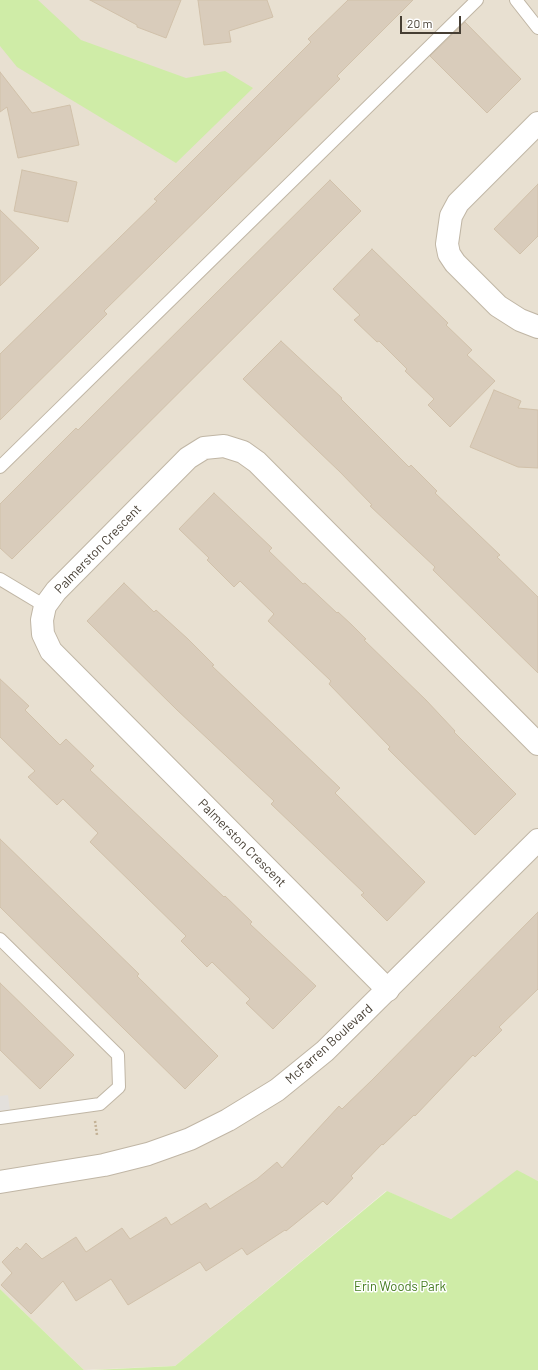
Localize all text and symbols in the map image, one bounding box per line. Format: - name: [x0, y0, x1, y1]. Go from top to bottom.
- scale bar: [402, 8, 463, 34]
- text: 20 m: [407, 16, 433, 30]
- street label: Palmerston Crescent: [51, 501, 145, 597]
- street label: Palmerston Crescent: [195, 796, 289, 890]
- street label: McFarren Boulevard: [282, 1001, 376, 1087]
- park label: Erin Woods Park: [354, 1279, 446, 1295]

